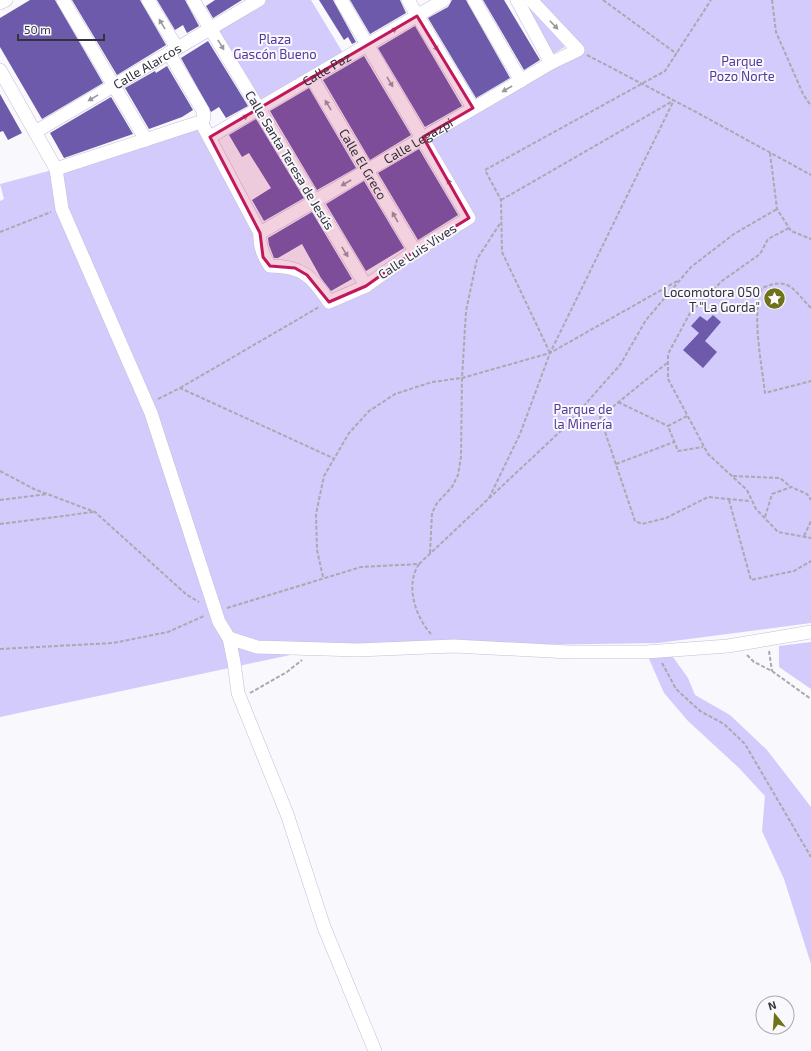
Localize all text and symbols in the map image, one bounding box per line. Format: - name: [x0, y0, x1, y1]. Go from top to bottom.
- scale bar: [18, 16, 104, 42]
- one-way arrow: [159, 18, 166, 30]
- one-way arrow: [549, 20, 559, 30]
- text: 50 m: [24, 22, 51, 36]
- one-way arrow: [386, 27, 398, 34]
- park label: Plaza Gascón Bueno: [233, 31, 317, 62]
- one-way arrow: [217, 39, 224, 51]
- street label: Calle Alarcos: [110, 40, 184, 92]
- one-way arrow: [432, 40, 439, 52]
- street label: Calle Paz: [299, 48, 354, 89]
- park label: Parque Pozo Norte: [709, 53, 775, 84]
- one-way arrow: [386, 77, 394, 87]
- one-way arrow: [501, 85, 512, 92]
- street label: Calle Santa Teresa de Jesús: [242, 87, 338, 233]
- one-way arrow: [87, 94, 99, 101]
- one-way arrow: [325, 99, 332, 111]
- one-way arrow: [237, 114, 249, 121]
- street label: Calle Legazpi: [380, 114, 456, 167]
- street label: Calle El Greco: [336, 126, 390, 202]
- one-way arrow: [446, 178, 453, 190]
- one-way arrow: [340, 180, 352, 187]
- one-way arrow: [392, 211, 399, 223]
- street label: Calle Luis Vives: [375, 220, 459, 282]
- one-way arrow: [342, 246, 349, 258]
- place label: Locomotora 050 T "La Gorda": [663, 284, 760, 315]
- place icon: Locomotora 050 T "La Gorda": [762, 286, 788, 312]
- park label: Parque de la Minería: [554, 401, 612, 432]
- north arrow: [755, 995, 795, 1035]
- text: N: [766, 998, 778, 1012]

